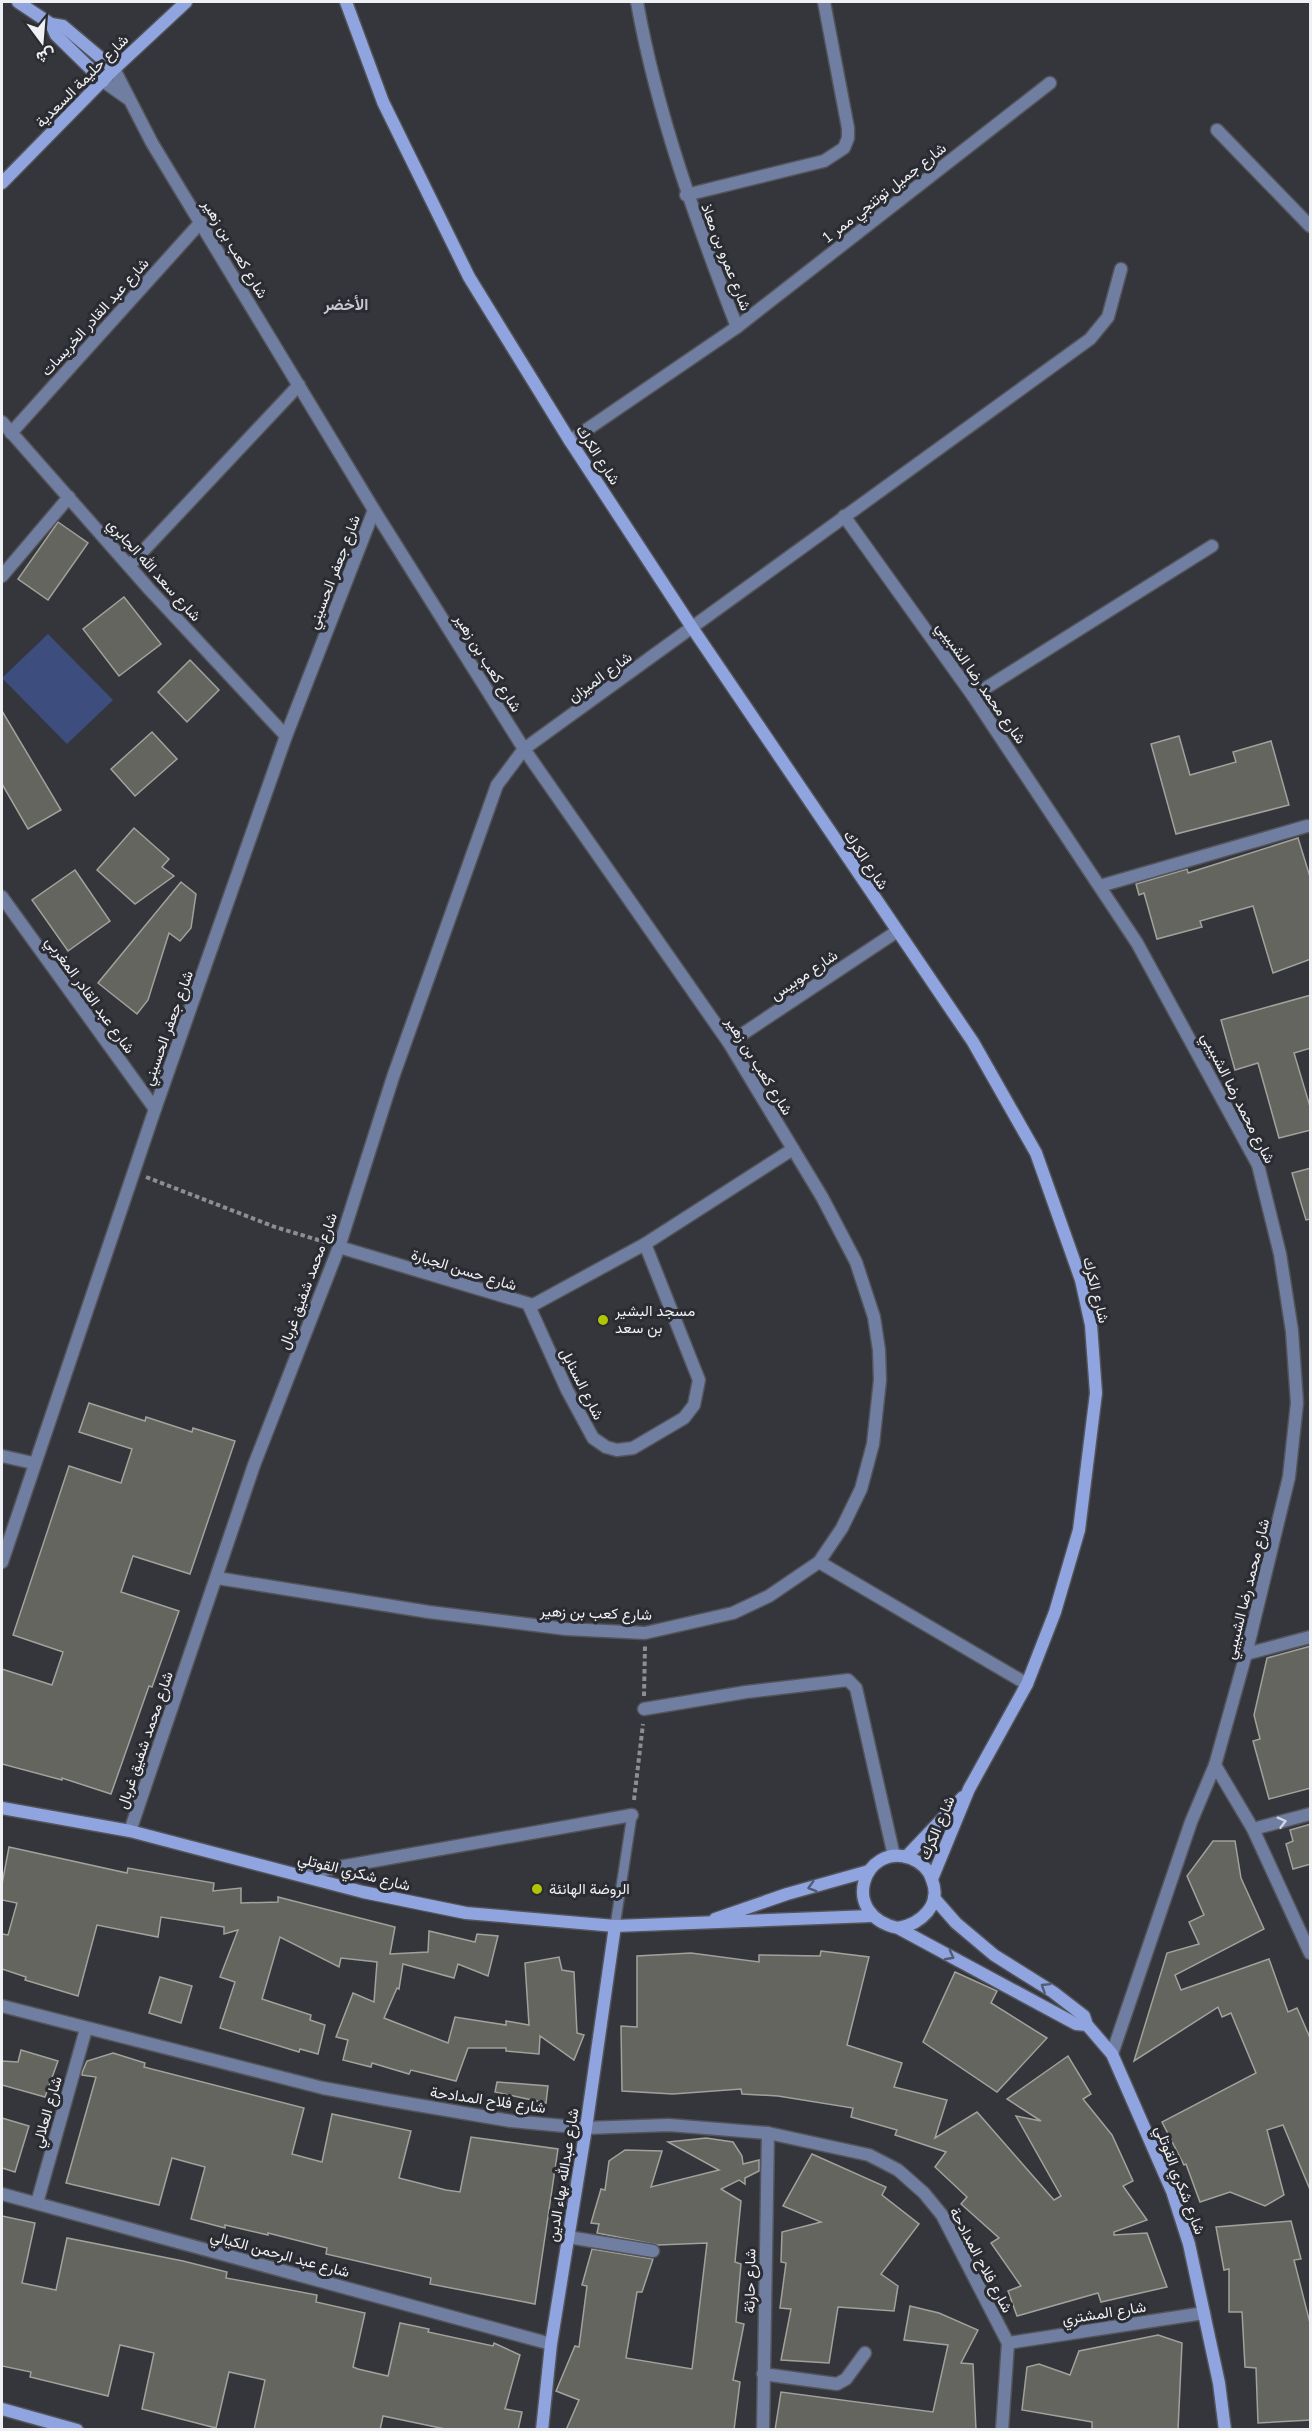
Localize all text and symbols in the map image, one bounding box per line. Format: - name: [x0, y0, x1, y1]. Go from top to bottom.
- north arrow: [12, 12, 72, 72]
- street label: شارع حليمة السعدية: [32, 31, 132, 131]
- street label: شارع جميل توتنجي ممر 1: [818, 138, 952, 250]
- street label: شارع كعب بن زهير: [196, 195, 273, 303]
- street label: شارع عمرو بن معاذ: [695, 201, 756, 314]
- street label: شارع عبد القادر الخريسات: [37, 254, 154, 381]
- district label: الأخضر: [323, 294, 368, 316]
- street label: شارع الكرك: [570, 421, 625, 489]
- street label: شارع جعفر الحسيني: [303, 512, 368, 633]
- street label: شارع سعد الله الجابري: [100, 514, 206, 628]
- street label: شارع كعب بن زهير: [448, 609, 526, 717]
- street label: شارع محمد رضا الشبيبي: [929, 618, 1031, 750]
- street label: شارع الميزان: [564, 647, 637, 708]
- street label: شارع الكرك: [838, 826, 893, 894]
- street label: شارع عبد القادر المغربي: [38, 932, 139, 1059]
- street label: شارع موبيس: [766, 945, 842, 1006]
- street label: شارع جعفر الحسيني: [138, 968, 201, 1089]
- street label: شارع كعب بن زهير: [719, 1012, 797, 1120]
- street label: شارع محمد رضا الشبيبي: [1194, 1029, 1280, 1168]
- street label: شارع محمد شفيق غربال: [274, 1210, 343, 1352]
- street label: شارع حسن الجبارة: [408, 1244, 519, 1297]
- street label: شارع الكرك: [1077, 1255, 1114, 1326]
- place label: مسجد البشير بن سعد: [614, 1301, 695, 1338]
- marker: مسجد البشير بن سعد: [596, 1313, 610, 1327]
- street label: شارع السنابل: [555, 1345, 609, 1424]
- street label: شارع محمد رضا الشبيبي: [1220, 1516, 1277, 1662]
- street label: شارع كعب بن زهير: [539, 1601, 653, 1626]
- street label: شارع محمد شفيق غربال: [112, 1668, 179, 1812]
- street label: شارع الكرك: [915, 1793, 960, 1863]
- one-way arrow: [1277, 1816, 1287, 1829]
- street label: شارع شكري القوتلي: [295, 1848, 412, 1899]
- place label: الروضة الهانئة: [549, 1879, 630, 1899]
- one-way arrow: [807, 1880, 818, 1892]
- marker: الروضة الهانئة: [530, 1882, 544, 1896]
- one-way arrow: [944, 1949, 954, 1960]
- one-way arrow: [1041, 1983, 1052, 1994]
- street label: شارع العلالي: [27, 2074, 70, 2151]
- street label: شارع فلاح المدادحة: [429, 2082, 547, 2119]
- street label: شارع عبدالله بهاء الدين: [543, 2106, 584, 2244]
- street label: شارع شكري القوتلي: [1147, 2123, 1210, 2239]
- street label: شارع فلاح المدادحة: [944, 2204, 1017, 2317]
- street label: شارع عبد الرحمن الكيالي: [207, 2226, 352, 2285]
- street label: شارع حارثة: [739, 2248, 762, 2314]
- street label: شارع المشتري: [1061, 2296, 1148, 2332]

